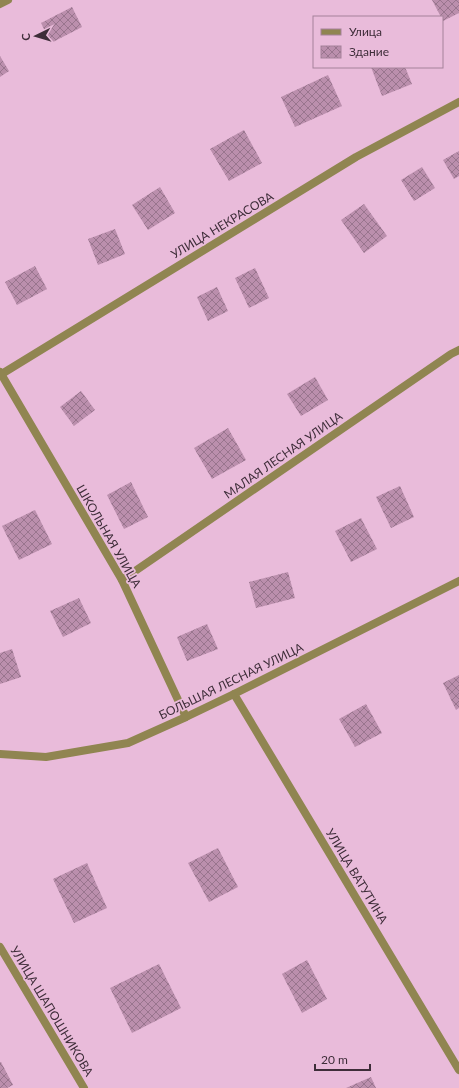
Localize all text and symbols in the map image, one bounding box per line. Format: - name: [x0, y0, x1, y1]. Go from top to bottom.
- north arrow: [16, 16, 56, 56]
- legend: [313, 16, 443, 68]
- text: Улица: [349, 24, 382, 39]
- text: С: [19, 32, 32, 41]
- text: Здание: [349, 44, 389, 59]
- street label: УЛИЦА НЕКРАСОВА: [168, 188, 277, 262]
- street label: МАЛАЯ ЛЕСНАЯ УЛИЦА: [221, 408, 346, 502]
- street label: ШКОЛЬНАЯ УЛИЦА: [73, 482, 145, 591]
- street label: БОЛЬШАЯ ЛЕСНАЯ УЛИЦА: [156, 639, 306, 723]
- street label: УЛИЦА ВАТУТИНА: [323, 826, 392, 927]
- street label: УЛИЦА ШАПОШНИКОВА: [7, 943, 97, 1079]
- scale bar: [315, 1046, 370, 1072]
- text: 20 m: [321, 1052, 348, 1067]

